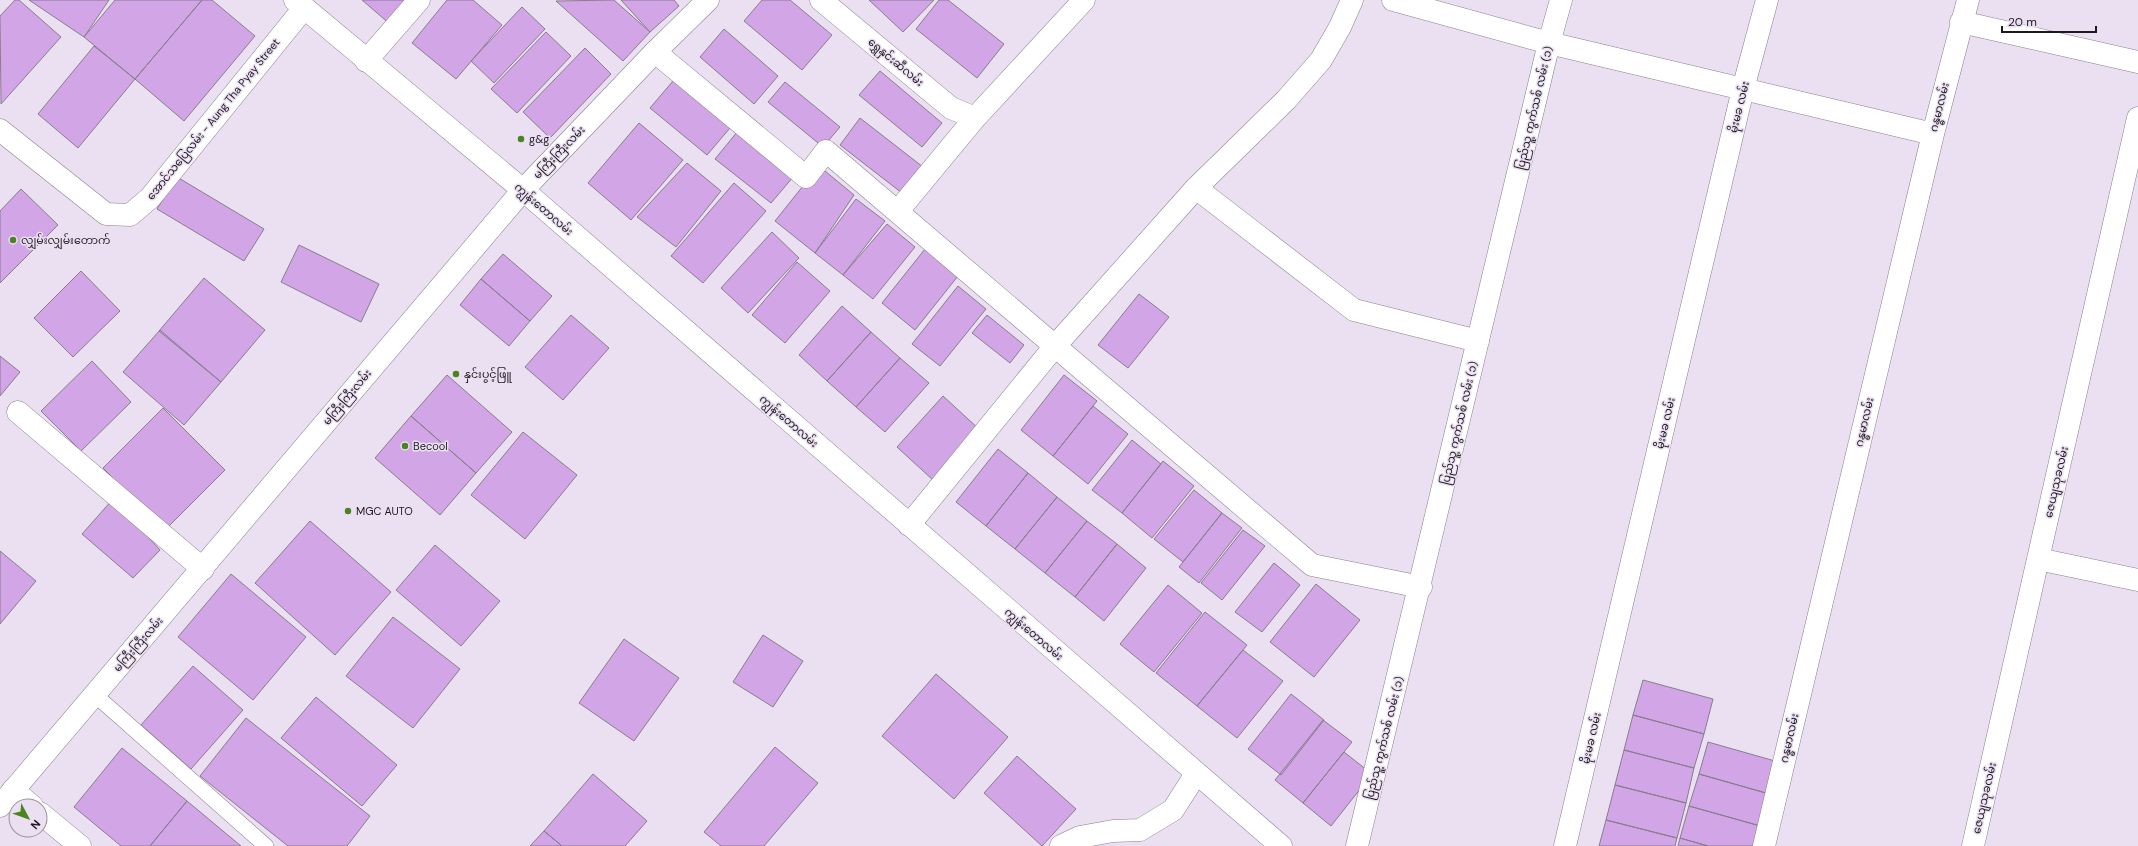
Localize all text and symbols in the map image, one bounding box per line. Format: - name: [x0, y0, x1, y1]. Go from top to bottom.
- scale bar: [2002, 8, 2096, 34]
- text: 20 m: [2008, 14, 2037, 30]
- street label: အောင်သပြေလမ်း - Aung Tha Pyay Street: [143, 35, 284, 204]
- street label: ရွှေနှင်းဆီလမ်း: [864, 35, 927, 91]
- street label: ပြည်သူ့ ကွက်သစ် လမ်း (၁): [1513, 45, 1557, 172]
- street label: မိုးမခ လမ်း: [1726, 80, 1754, 135]
- street label: ဂန္ဓမာလမ်း: [1926, 81, 1954, 134]
- street label: မကြီးကြီးလမ်း: [530, 122, 589, 183]
- place label: g&g: [529, 132, 549, 146]
- marker: g&g: [516, 134, 526, 144]
- street label: ကျွန်းတောလမ်း: [510, 180, 576, 241]
- place label: လျှမ်းလျှမ်းတောက်: [21, 233, 110, 250]
- marker: လျှမ်းလျှမ်းတောက်: [8, 235, 18, 245]
- street label: ပြည်သူ့ ကွက်သစ် လမ်း (၁): [1438, 360, 1482, 487]
- street label: မကြီးကြီးလမ်း: [320, 366, 376, 429]
- place label: နှင်းပွင့်ဖြူ: [464, 367, 512, 383]
- marker: နှင်းပွင့်ဖြူ: [451, 369, 461, 379]
- street label: ကျွန်းတောလမ်း: [755, 392, 821, 453]
- street label: မိုးမခ လမ်း: [1652, 396, 1680, 451]
- street label: ဂန္ဓမာလမ်း: [1852, 396, 1879, 449]
- place label: Becool: [413, 439, 448, 453]
- marker: Becool: [400, 441, 410, 451]
- street label: ဇေယျသုခလမ်း: [2041, 445, 2073, 520]
- place label: MGC AUTO: [356, 504, 413, 518]
- marker: MGC AUTO: [343, 506, 353, 516]
- street label: ကျွန်းတောလမ်း: [1000, 605, 1066, 666]
- street label: မကြီးကြီးလမ်း: [110, 613, 167, 676]
- street label: ပြည်သူ့ ကွက်သစ် လမ်း (၁): [1362, 675, 1408, 802]
- street label: မိုးမခ လမ်း: [1578, 711, 1606, 766]
- street label: ဂန္ဓမာလမ်း: [1777, 712, 1804, 765]
- street label: ဇေယျသုခလမ်း: [1969, 761, 2001, 836]
- north arrow: [8, 798, 48, 838]
- text: N: [28, 817, 43, 832]

